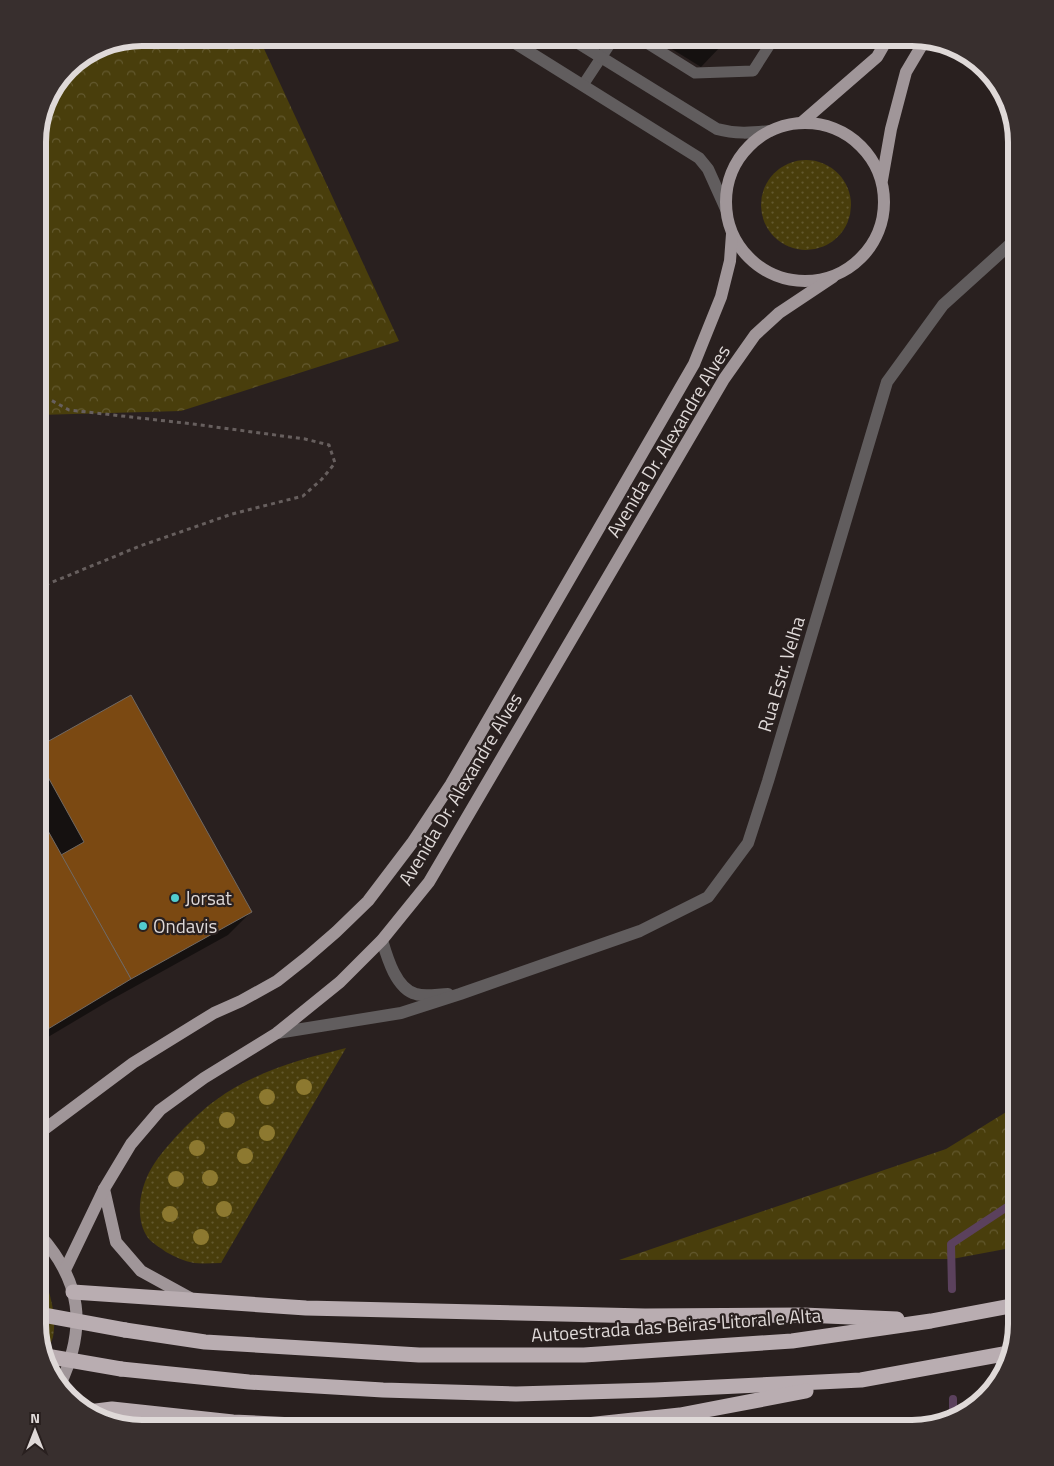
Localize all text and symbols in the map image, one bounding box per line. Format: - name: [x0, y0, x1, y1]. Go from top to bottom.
- street label: Avenida Dr. Alexandre Alves: [598, 339, 737, 543]
- street label: Rua Estr. Velha: [749, 612, 812, 735]
- street label: Avenida Dr. Alexandre Alves: [390, 687, 529, 891]
- place label: Jorsat: [185, 883, 232, 912]
- marker: Jorsat: [169, 892, 181, 904]
- place label: Ondavis: [153, 911, 218, 940]
- marker: Ondavis: [137, 920, 149, 932]
- street label: Autoestrada das Beiras Litoral e Alta: [530, 1300, 822, 1349]
- north arrow: [10, 1406, 60, 1456]
- text: N: [30, 1407, 40, 1428]

